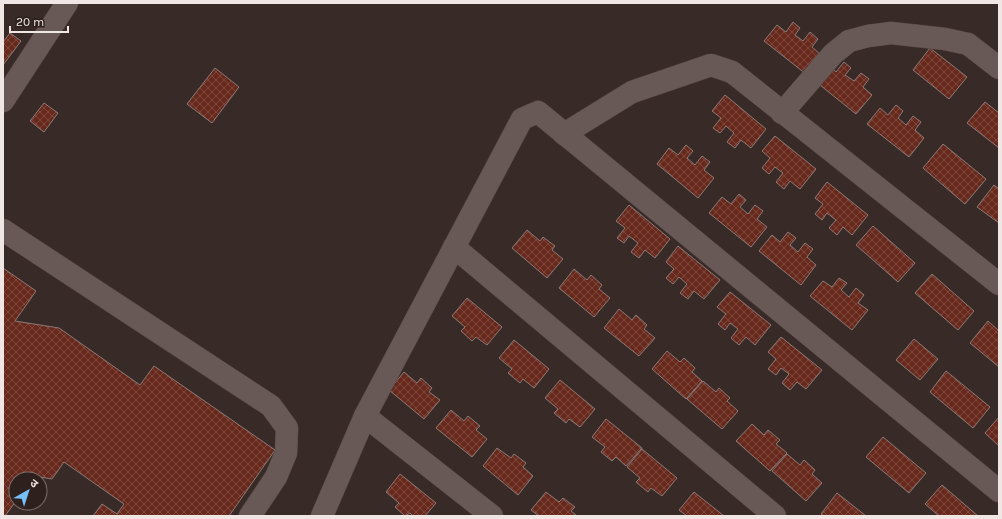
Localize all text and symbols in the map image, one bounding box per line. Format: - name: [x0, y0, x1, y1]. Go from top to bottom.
- scale bar: [10, 8, 68, 34]
- text: 20 m: [16, 15, 44, 29]
- north arrow: [8, 471, 48, 511]
- text: उ: [27, 477, 41, 491]

